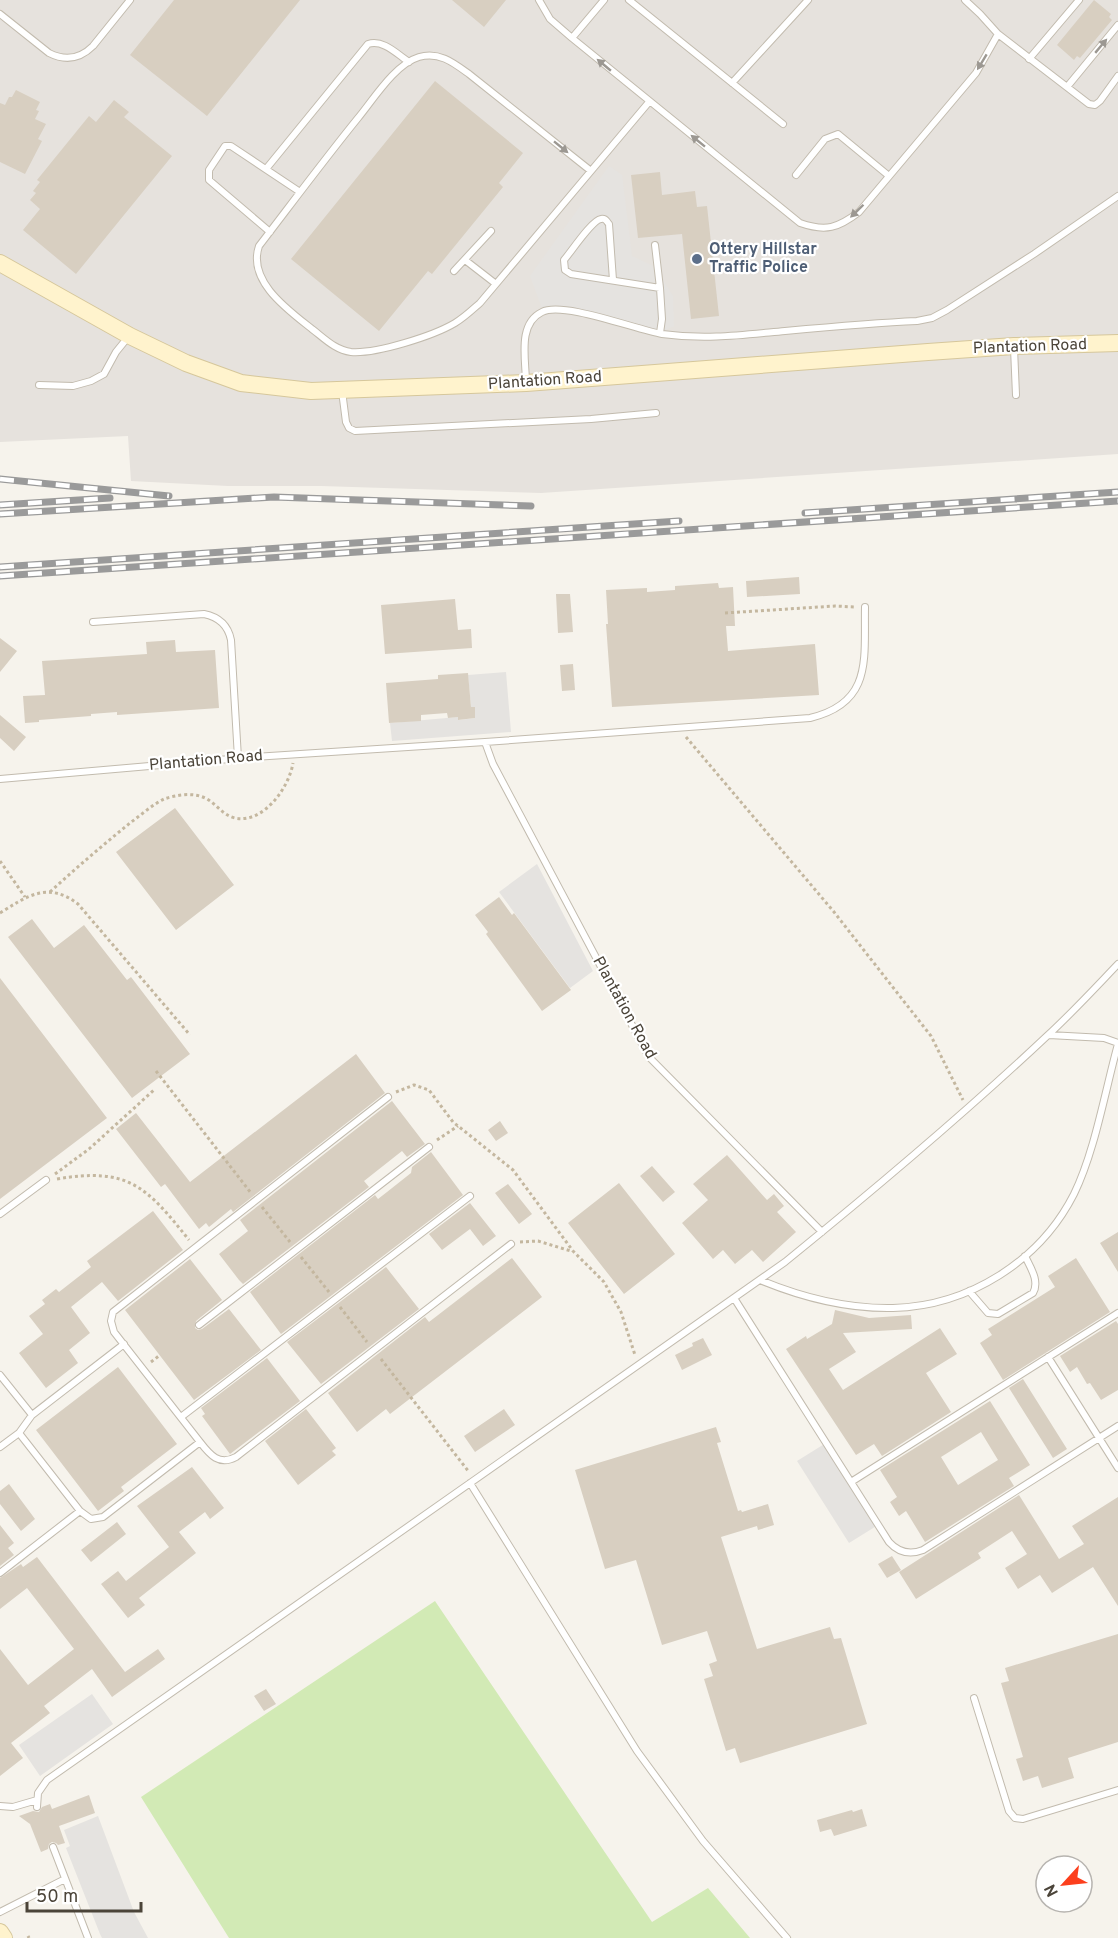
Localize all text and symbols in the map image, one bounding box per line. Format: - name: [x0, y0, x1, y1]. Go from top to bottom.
- one-way arrow: [1094, 39, 1107, 54]
- one-way arrow: [977, 54, 988, 70]
- one-way arrow: [597, 59, 612, 72]
- one-way arrow: [690, 135, 705, 147]
- one-way arrow: [553, 140, 568, 152]
- one-way arrow: [851, 204, 865, 218]
- place label: Ottery Hillstar Traffic Police: [709, 240, 817, 278]
- marker: Ottery Hillstar Traffic Police: [690, 252, 704, 266]
- street label: Plantation Road: [973, 335, 1087, 359]
- street label: Plantation Road: [487, 367, 603, 395]
- street label: Plantation Road: [148, 746, 264, 776]
- street label: Plantation Road: [588, 953, 660, 1063]
- north arrow: [1034, 1854, 1094, 1914]
- scale bar: [27, 1875, 141, 1913]
- text: N: [1041, 1880, 1064, 1900]
- text: 50 m: [36, 1886, 78, 1909]

